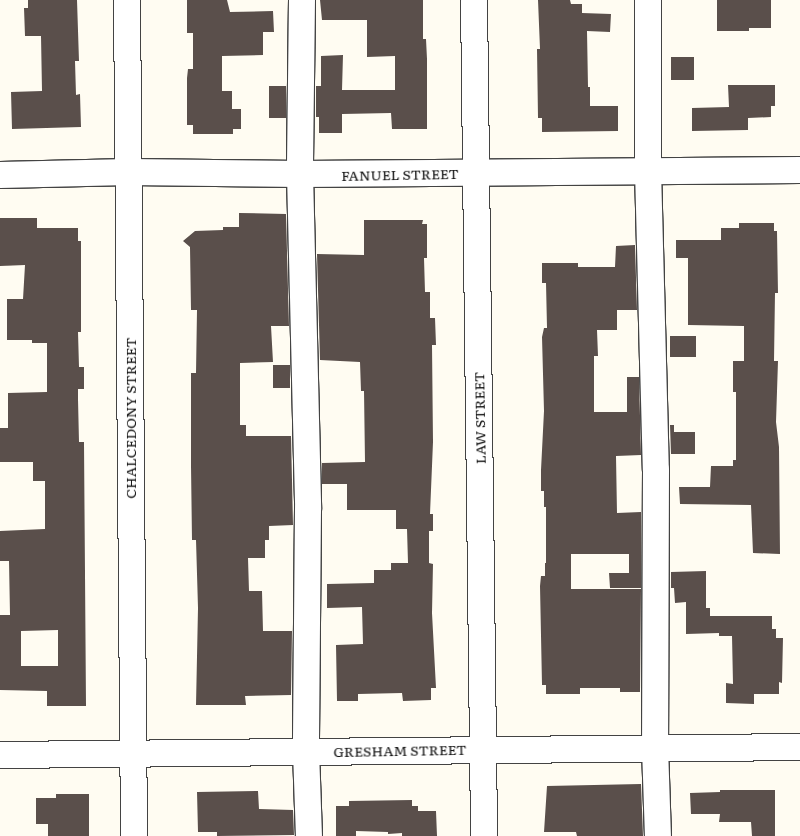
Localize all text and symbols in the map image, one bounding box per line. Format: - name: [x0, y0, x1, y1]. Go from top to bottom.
- street label: FANUEL STREET: [341, 165, 459, 183]
- street label: CHALCEDONY STREET: [122, 337, 138, 499]
- street label: LAW STREET: [470, 372, 488, 464]
- street label: GRESHAM STREET: [333, 740, 467, 760]

